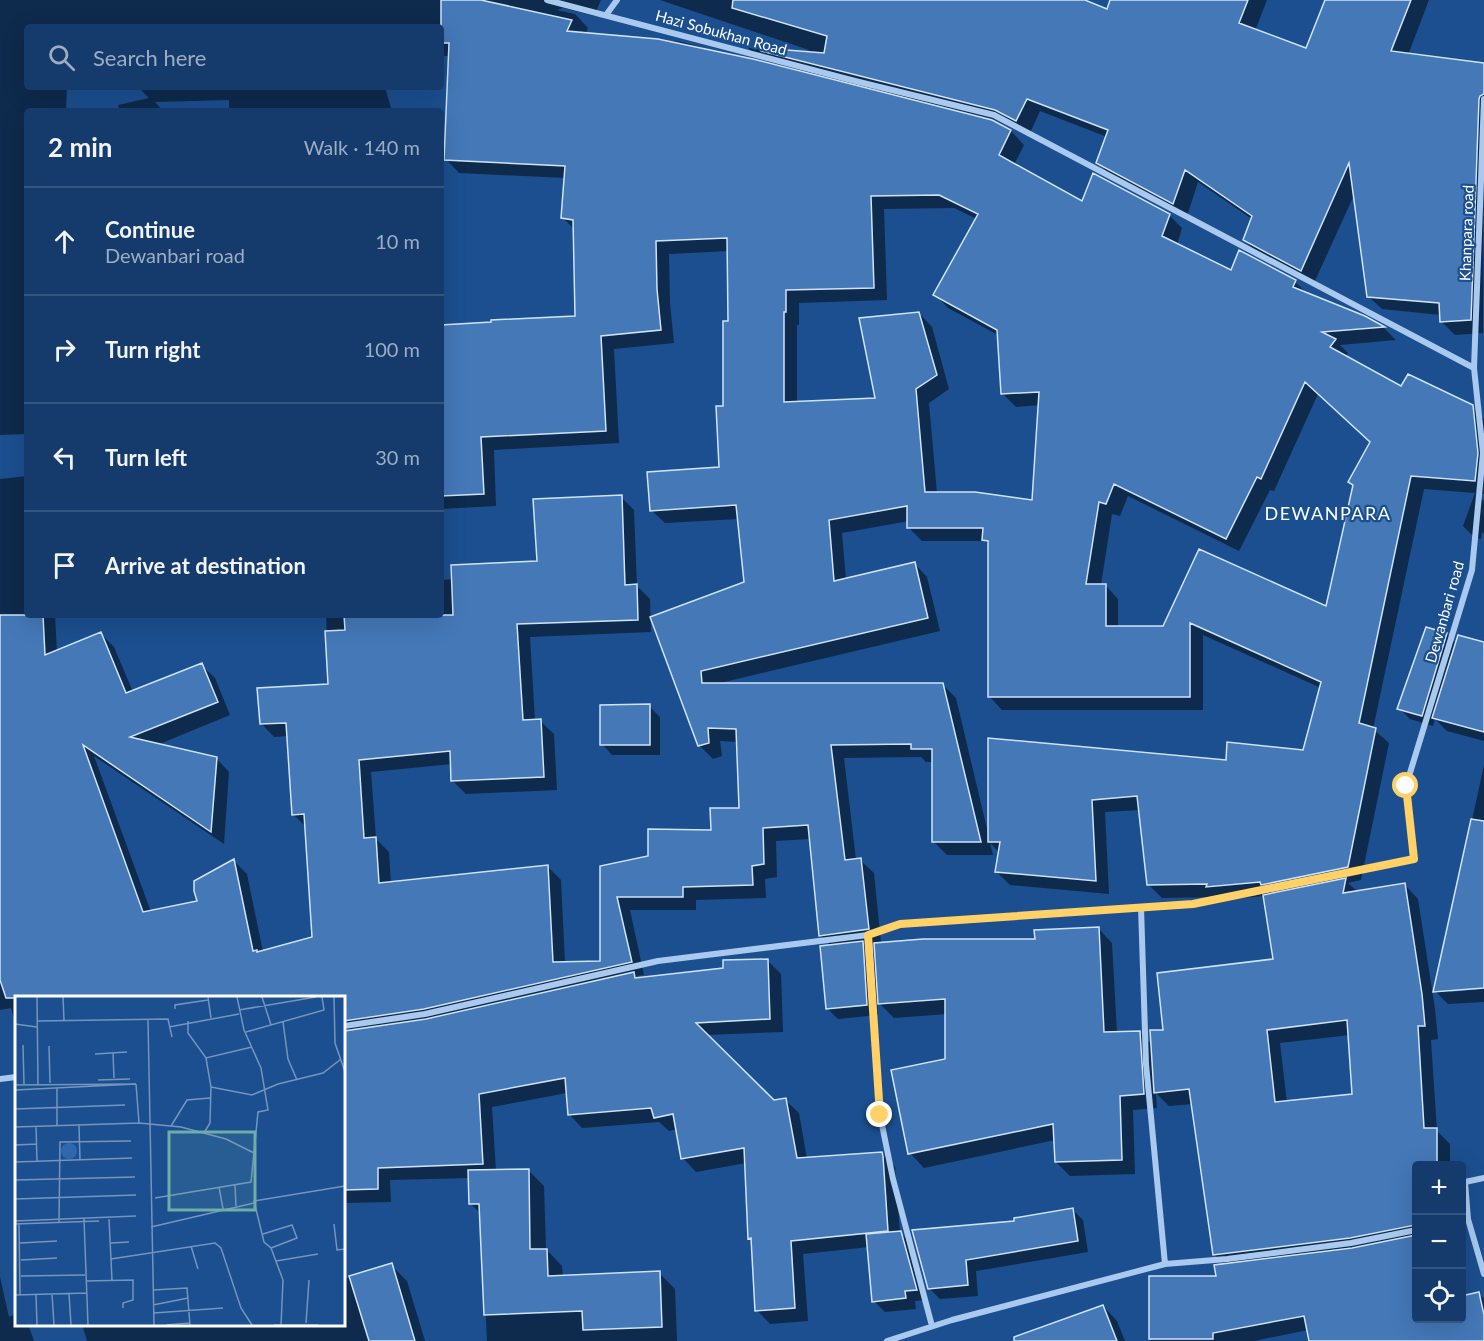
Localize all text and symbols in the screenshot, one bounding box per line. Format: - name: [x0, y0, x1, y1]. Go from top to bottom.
- street label: Hazi Sobukhan Road: [654, 6, 789, 58]
- search box: [24, 24, 444, 90]
- icon: search: [45, 41, 78, 74]
- text: Search here: [93, 44, 206, 71]
- text: 2 min: [48, 131, 112, 163]
- text: Walk · 140 m: [304, 135, 420, 159]
- street label: Khanpara road: [1455, 185, 1477, 281]
- text: Continue: [105, 216, 195, 243]
- icon: ahead: [48, 225, 81, 258]
- text: 10 m: [375, 229, 420, 253]
- text: Dewanbari road: [105, 243, 245, 267]
- icon: right: [48, 333, 81, 366]
- text: Turn right: [105, 336, 200, 363]
- text: 100 m: [364, 337, 420, 361]
- icon: left: [48, 441, 81, 474]
- text: Turn left: [105, 444, 187, 471]
- text: 30 m: [375, 445, 420, 469]
- district label: DEWANPARA: [1265, 502, 1391, 524]
- icon: arrive: [48, 549, 81, 582]
- text: Arrive at destination: [105, 552, 306, 579]
- street label: Dewanbari road: [1421, 559, 1467, 665]
- route start: [1392, 772, 1418, 798]
- inset map: [15, 996, 345, 1326]
- route end: [866, 1101, 892, 1127]
- map controls: [1412, 1161, 1466, 1323]
- button: +: [1412, 1161, 1466, 1215]
- button: −: [1412, 1215, 1466, 1269]
- button: locate: [1412, 1269, 1466, 1323]

